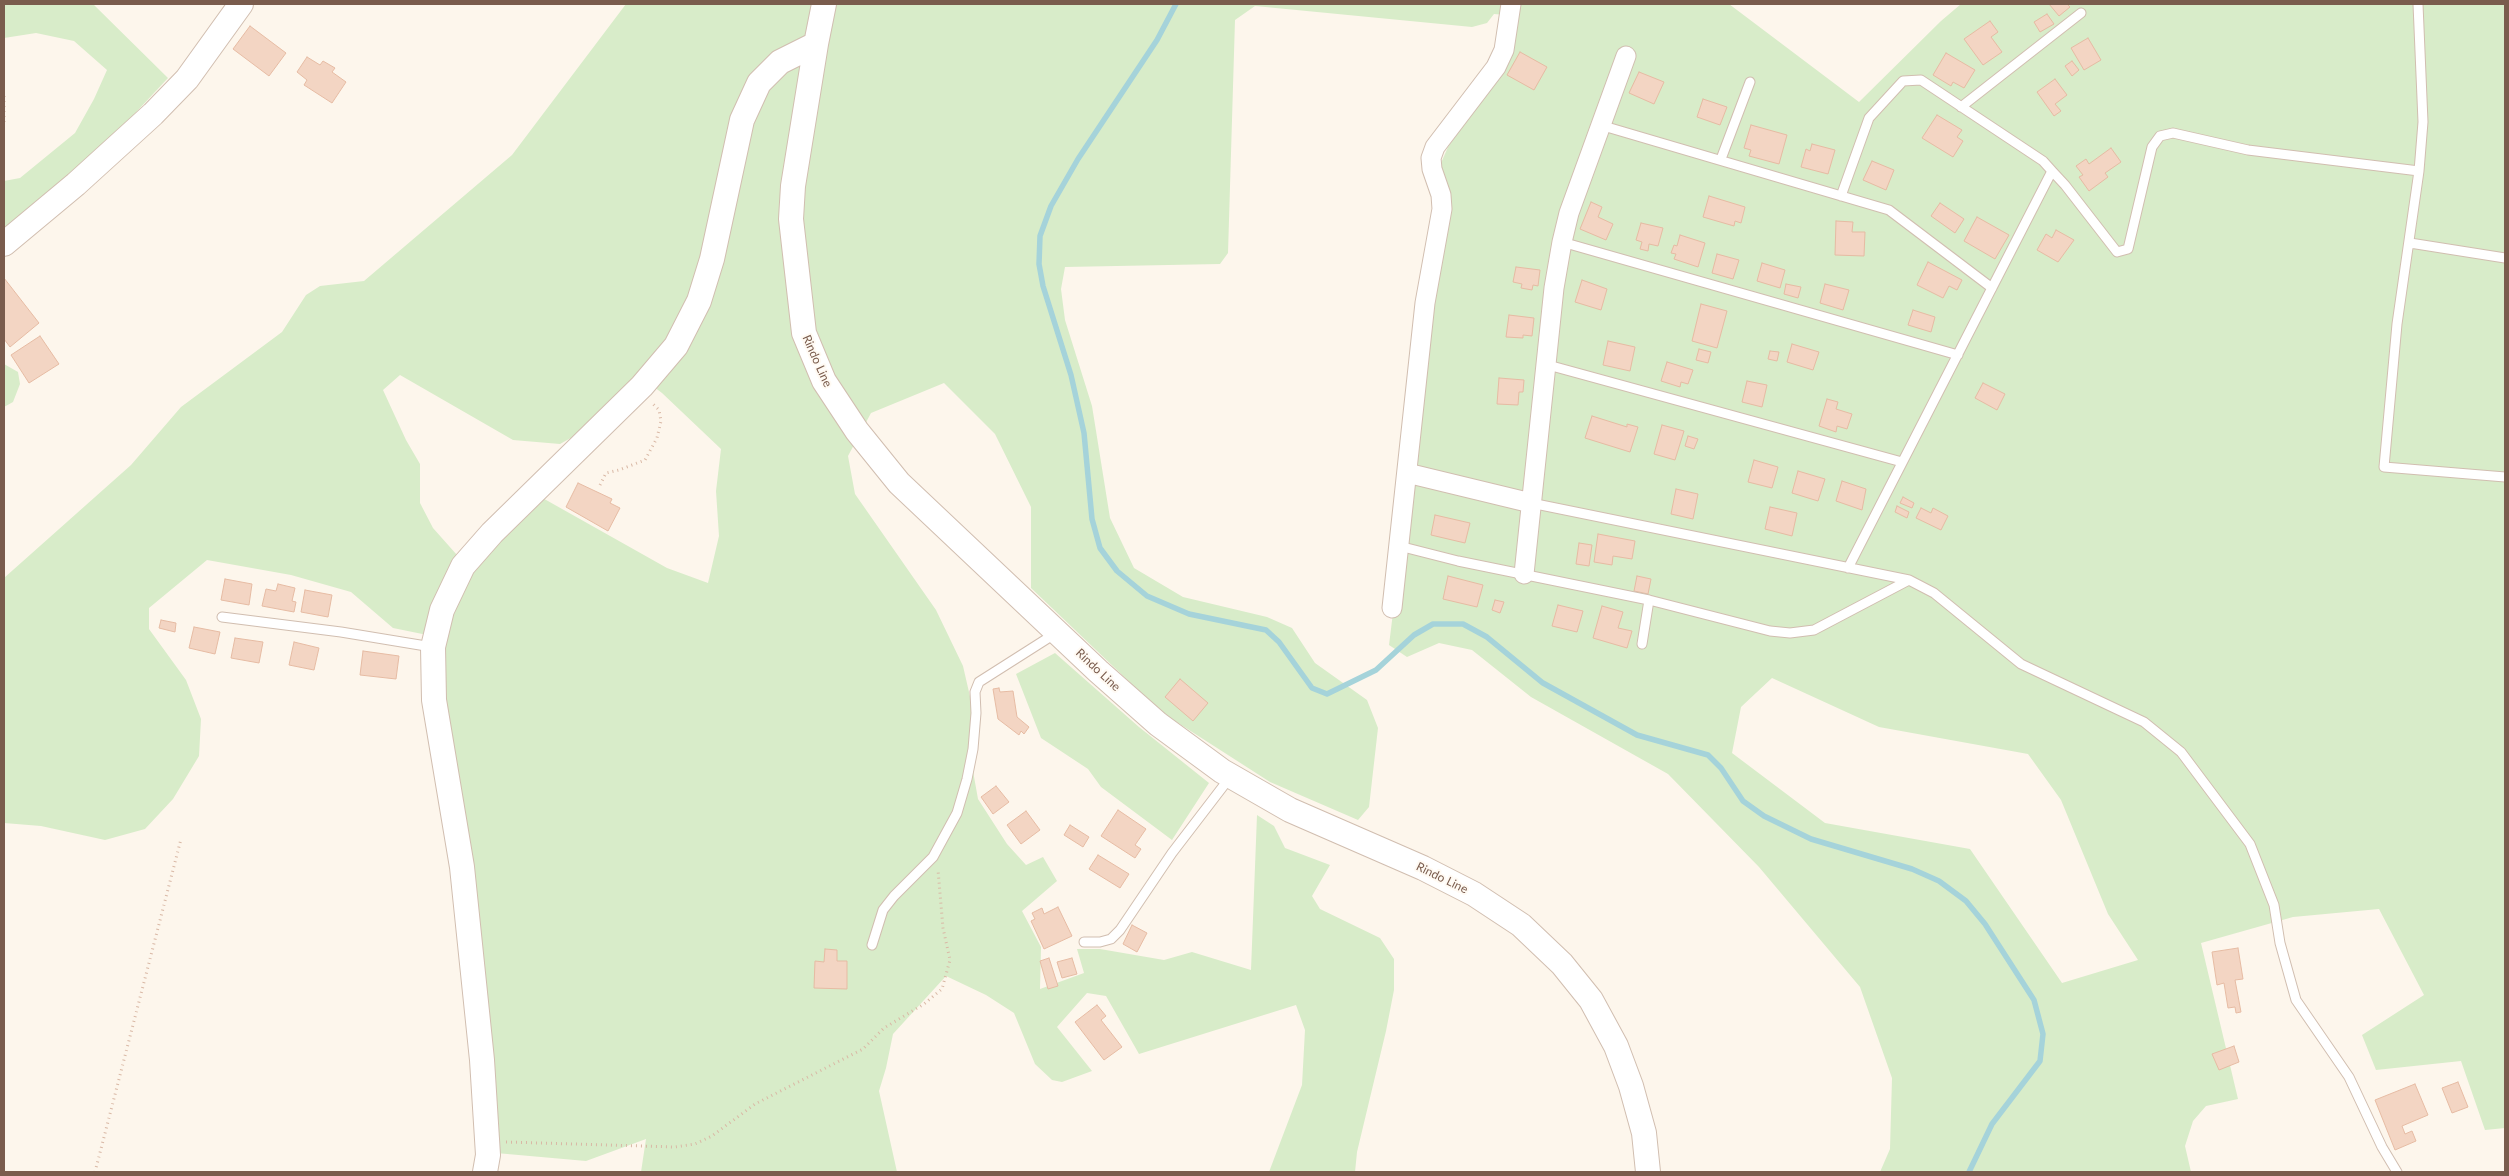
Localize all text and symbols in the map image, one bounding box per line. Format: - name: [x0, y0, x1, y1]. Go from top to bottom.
- street label: Rindo Line: [799, 333, 835, 389]
- street label: Rindo Line: [1073, 646, 1123, 694]
- street label: Rindo Line: [1414, 859, 1470, 897]

